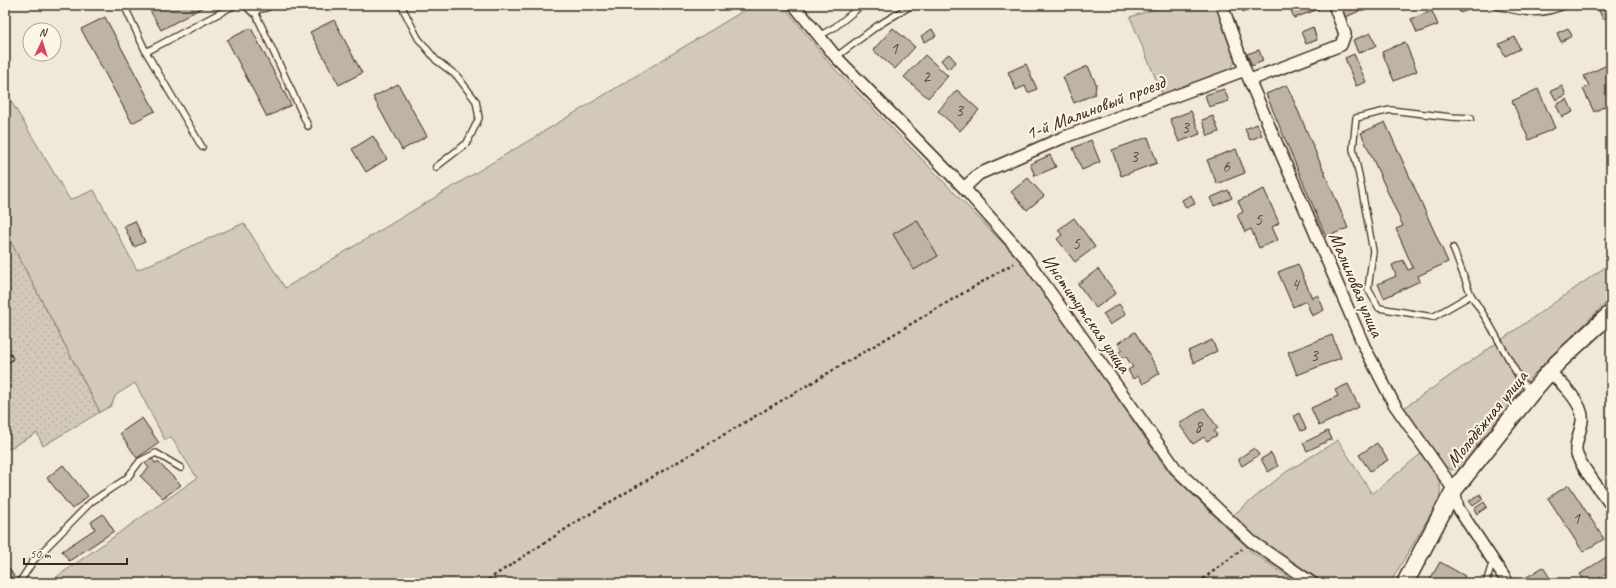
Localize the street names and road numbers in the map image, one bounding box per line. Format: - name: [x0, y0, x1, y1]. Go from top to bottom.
- street label: 1-й Малиновый проезд: [1022, 70, 1170, 146]
- street label: Малиновая улица: [1323, 228, 1389, 342]
- street label: Институтская улица: [1036, 249, 1137, 379]
- street label: Молодёжная улица: [1441, 364, 1534, 472]

